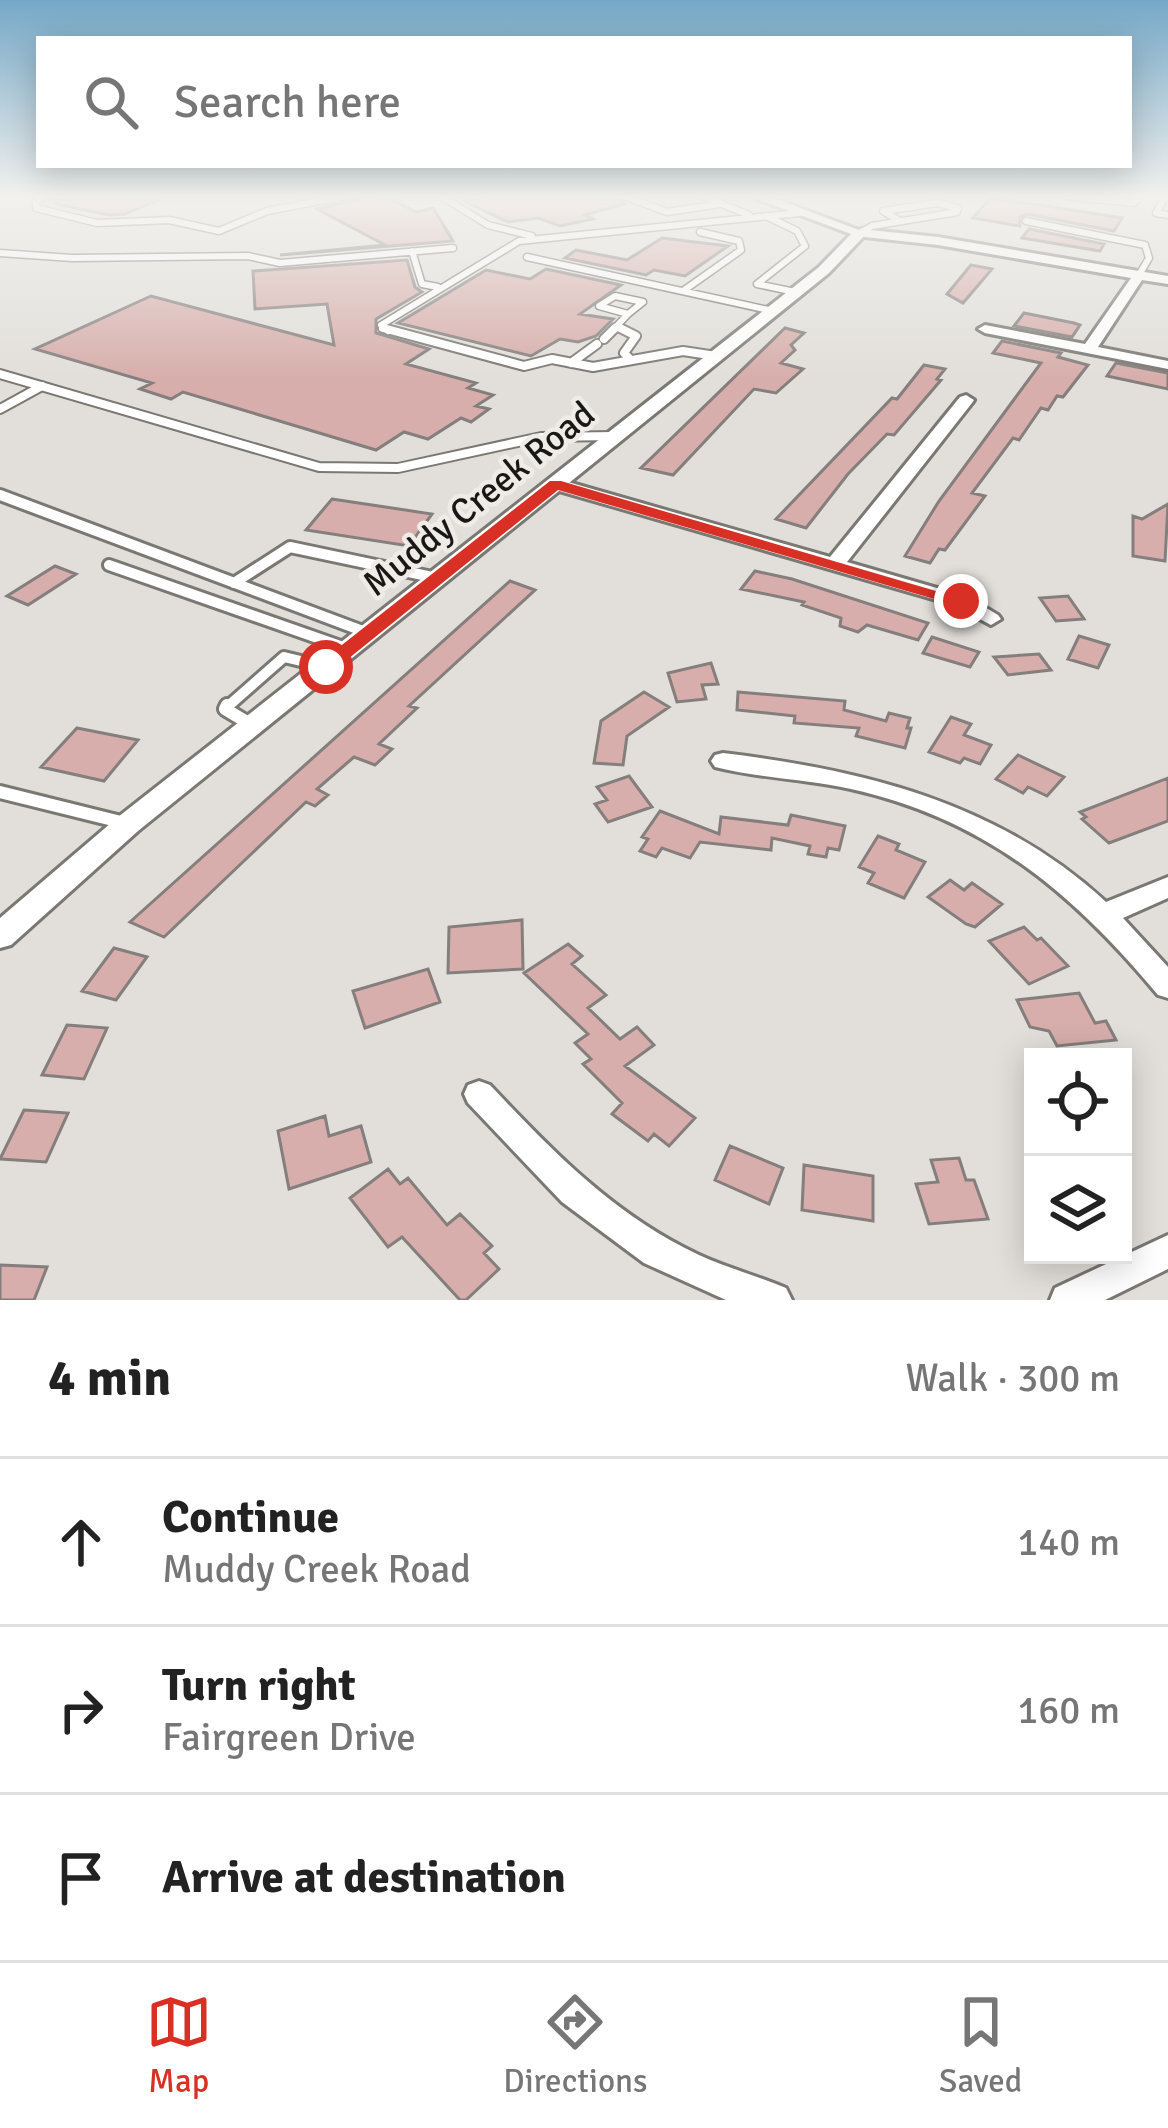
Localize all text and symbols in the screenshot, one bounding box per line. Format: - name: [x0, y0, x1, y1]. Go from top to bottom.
- search box: [36, 36, 1132, 168]
- icon: search: [78, 69, 144, 135]
- text: Search here: [174, 75, 401, 130]
- street label: Muddy Creek Road: [354, 392, 604, 606]
- route end: [934, 574, 988, 628]
- route start: [299, 640, 353, 694]
- map controls: [1024, 1048, 1132, 1264]
- button: locate: [1024, 1048, 1132, 1156]
- button: layers: [1024, 1156, 1132, 1264]
- text: 4 min: [48, 1347, 171, 1410]
- text: Walk · 300 m: [906, 1354, 1120, 1402]
- text: Continue: [162, 1490, 339, 1545]
- icon: ahead: [48, 1509, 114, 1575]
- text: 140 m: [1017, 1518, 1120, 1566]
- text: Muddy Creek Road: [162, 1545, 471, 1593]
- text: Turn right: [162, 1658, 356, 1713]
- icon: right: [48, 1677, 114, 1743]
- text: 160 m: [1017, 1686, 1120, 1734]
- text: Fairgreen Drive: [162, 1713, 416, 1761]
- icon: arrive: [48, 1845, 114, 1911]
- text: Arrive at destination: [162, 1850, 566, 1905]
- tab: Map: [146, 1989, 212, 2102]
- tab: Directions: [503, 1989, 648, 2102]
- tab: Saved: [939, 1989, 1022, 2102]

